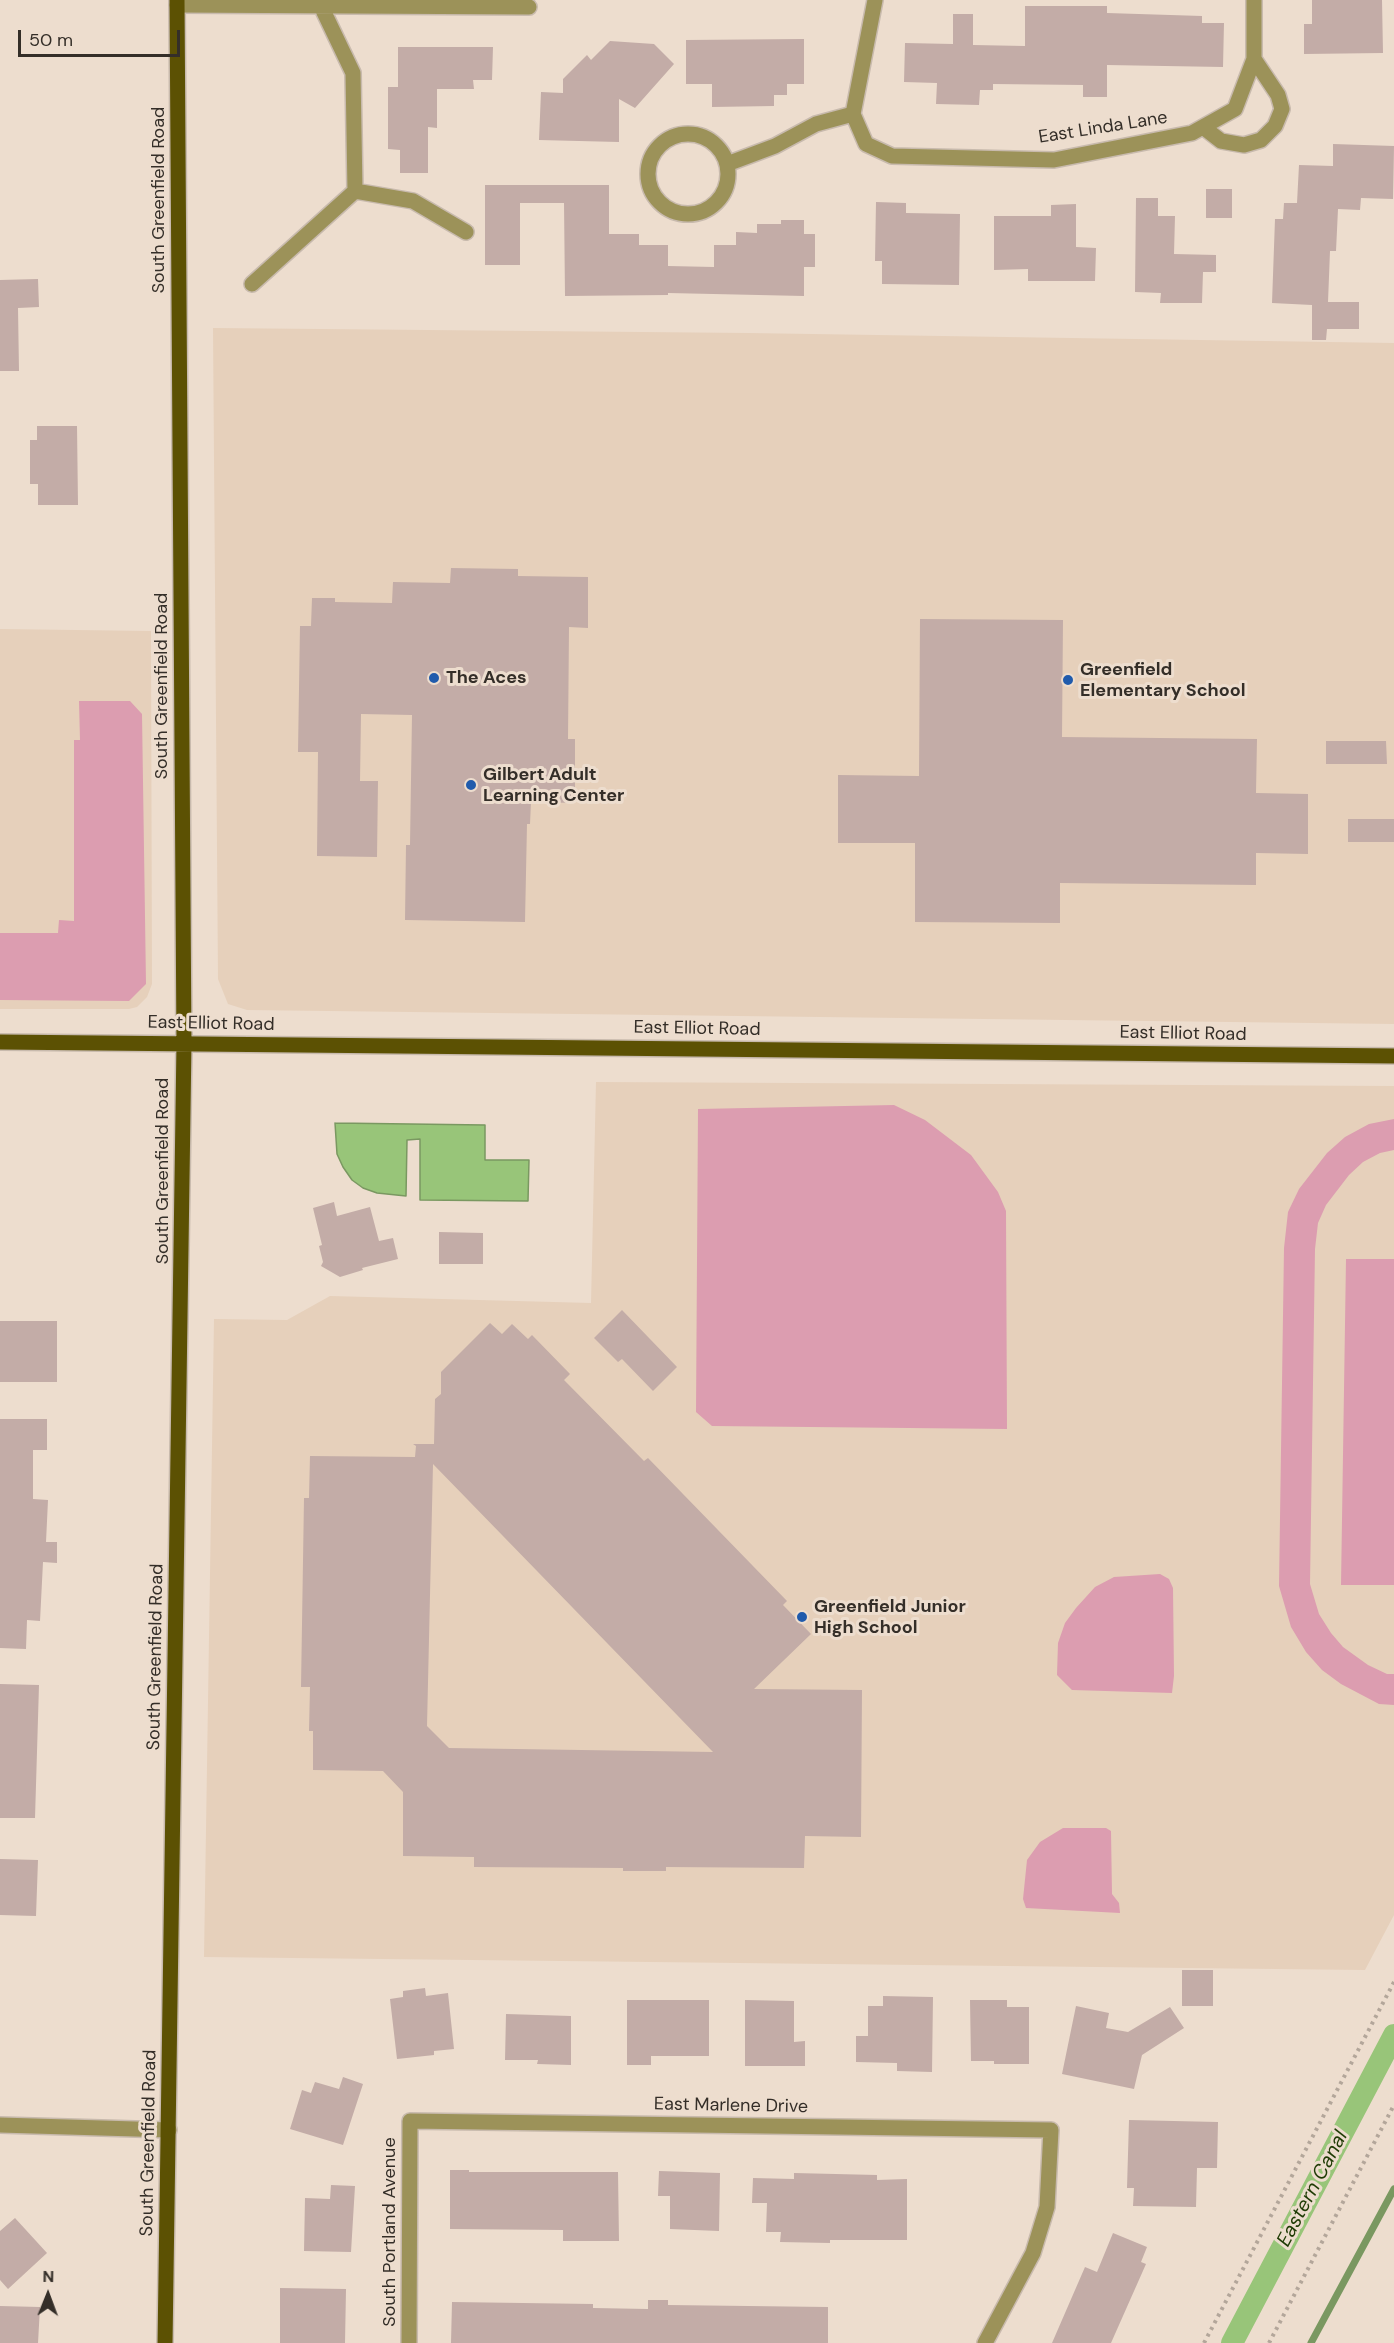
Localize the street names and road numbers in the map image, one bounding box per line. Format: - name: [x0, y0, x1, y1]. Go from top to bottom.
- street label: South Greenfield Road: [148, 107, 170, 293]
- street label: East Linda Lane: [1037, 107, 1169, 149]
- street label: South Greenfield Road: [151, 593, 173, 779]
- street label: East Elliot Road: [147, 1012, 275, 1036]
- street label: East Elliot Road: [633, 1017, 761, 1041]
- street label: East Elliot Road: [1119, 1022, 1247, 1046]
- street label: South Greenfield Road: [152, 1078, 174, 1264]
- street label: South Greenfield Road: [144, 1563, 168, 1751]
- street label: South Greenfield Road: [137, 2049, 161, 2237]
- street label: East Marlene Drive: [654, 2094, 808, 2118]
- street label: South Portland Avenue: [379, 2137, 401, 2327]

